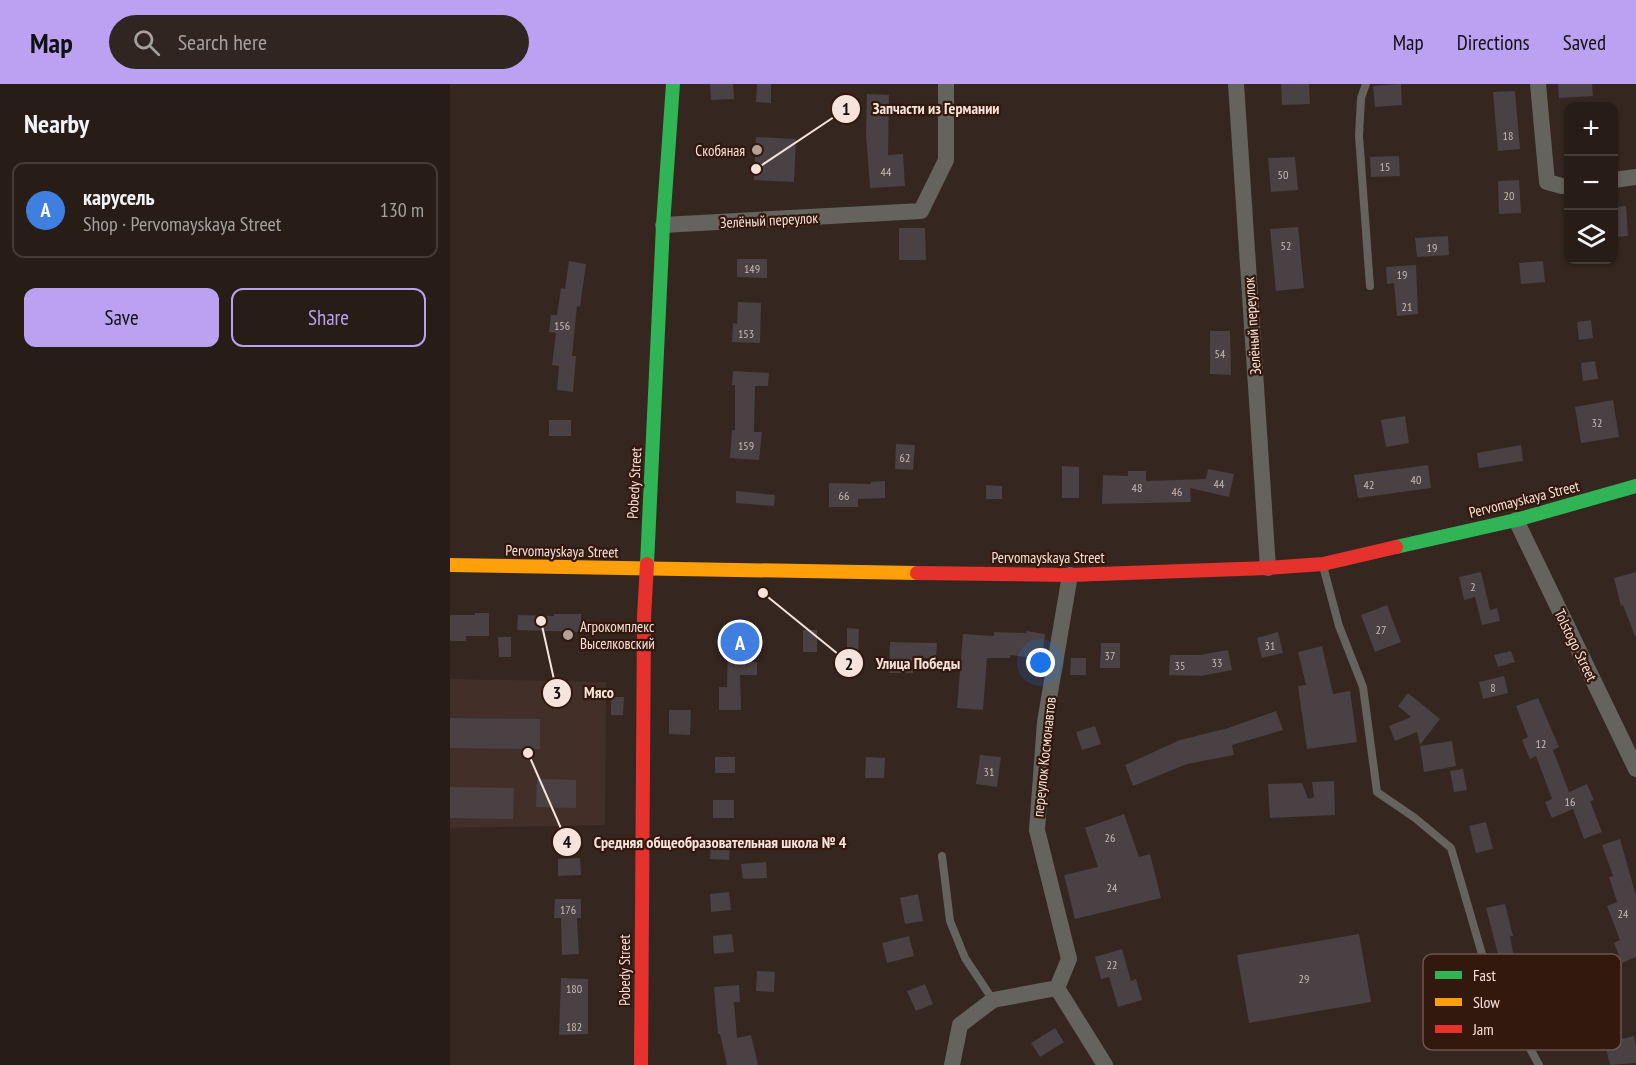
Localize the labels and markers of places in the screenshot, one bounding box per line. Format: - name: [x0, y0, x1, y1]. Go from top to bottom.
- callout: Запчасти из Германии: [831, 92, 1012, 126]
- place label: Скобяная: [695, 141, 745, 160]
- marker: Скобяная: [750, 143, 764, 157]
- place label: Агрокомплекс Выселковский: [580, 617, 655, 653]
- pin: A: [720, 620, 760, 664]
- marker: Агрокомплекс Выселковский: [561, 628, 575, 642]
- callout: Улица Победы: [834, 646, 972, 680]
- callout: Мясо: [542, 676, 626, 710]
- callout: Средняя общеобразовательная школа № 4: [552, 825, 858, 859]

